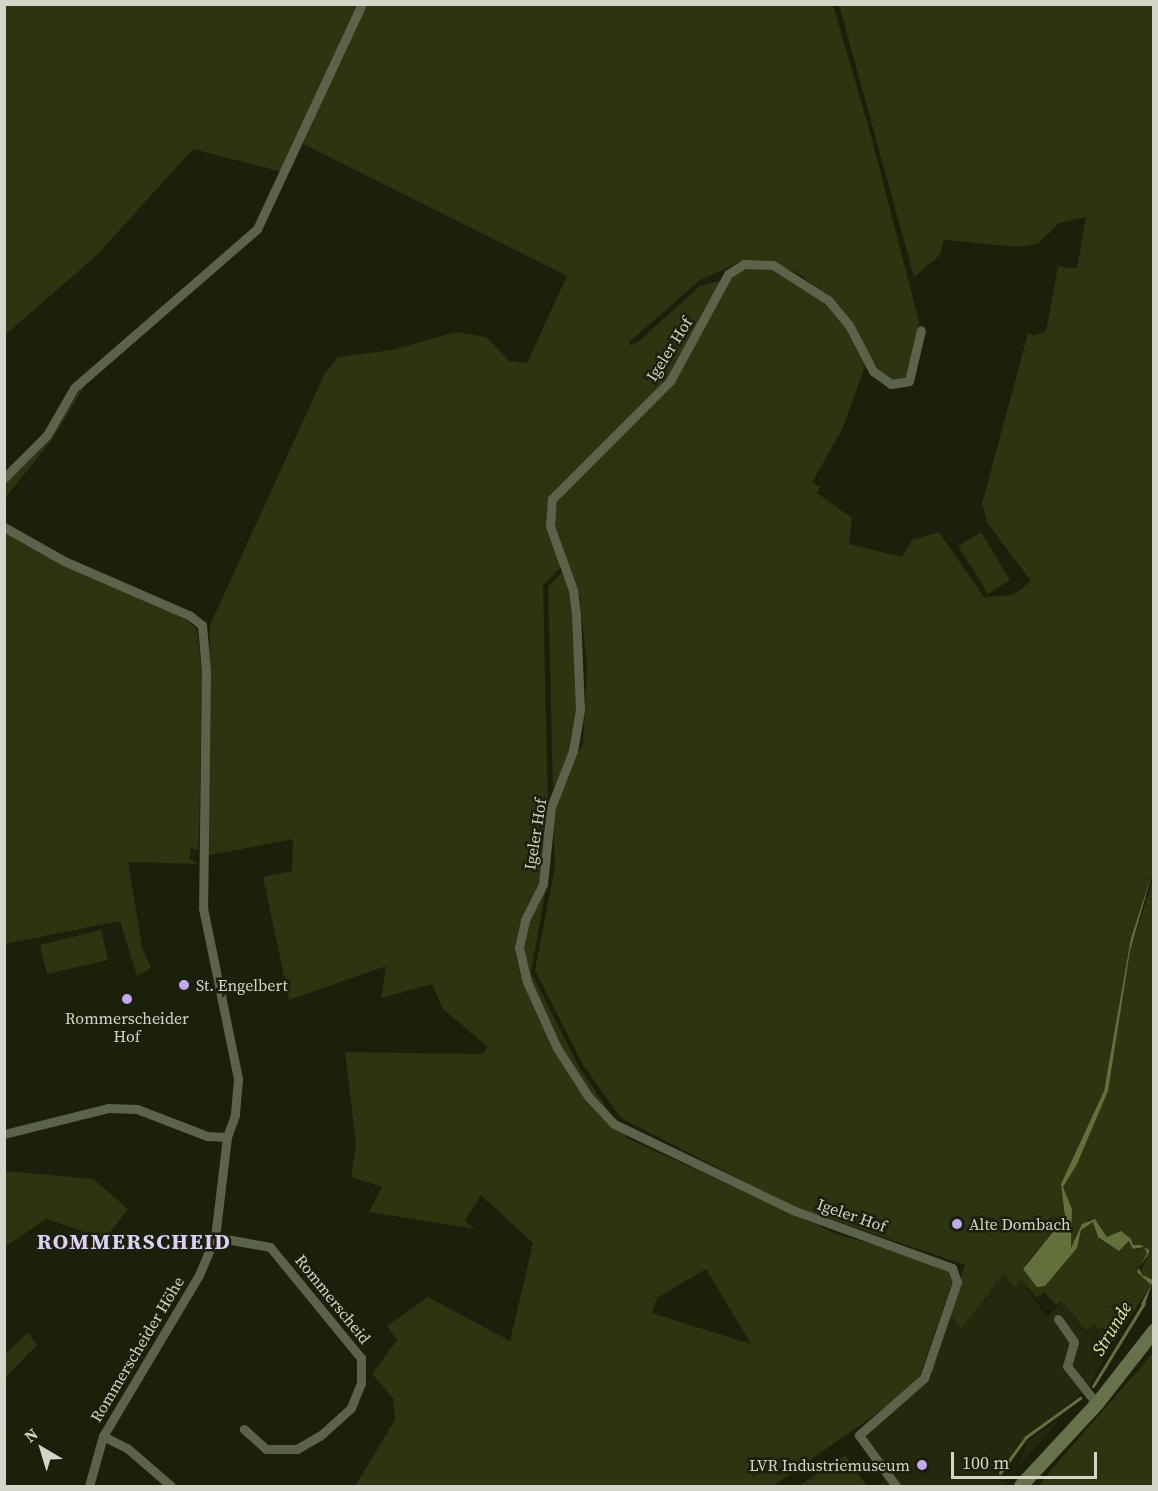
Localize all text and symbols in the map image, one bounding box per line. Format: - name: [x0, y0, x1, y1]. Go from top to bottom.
- street label: Igeler Hof: [642, 313, 696, 385]
- street label: Igeler Hof: [520, 797, 550, 871]
- place label: St. Engelbert: [196, 975, 288, 995]
- marker: St. Engelbert: [177, 978, 191, 992]
- marker: Rommerscheider Hof: [120, 992, 134, 1006]
- place label: Rommerscheider Hof: [65, 1008, 189, 1046]
- street label: Igeler Hof: [815, 1194, 889, 1236]
- place label: Alte Dombach: [969, 1214, 1071, 1234]
- marker: Alte Dombach: [950, 1217, 964, 1231]
- district label: ROMMERSCHEID: [37, 1229, 231, 1255]
- street label: Rommerscheid: [291, 1251, 375, 1347]
- street label: Rommerscheider Höhe: [86, 1273, 188, 1425]
- water label: Strunde: [1088, 1298, 1136, 1360]
- north arrow: [12, 1419, 72, 1479]
- text: N: [20, 1423, 42, 1447]
- scale bar: [954, 1440, 1100, 1478]
- text: 100 m: [962, 1450, 1009, 1475]
- place label: LVR Industriemuseum: [749, 1455, 910, 1475]
- marker: LVR Industriemuseum: [915, 1458, 929, 1472]

